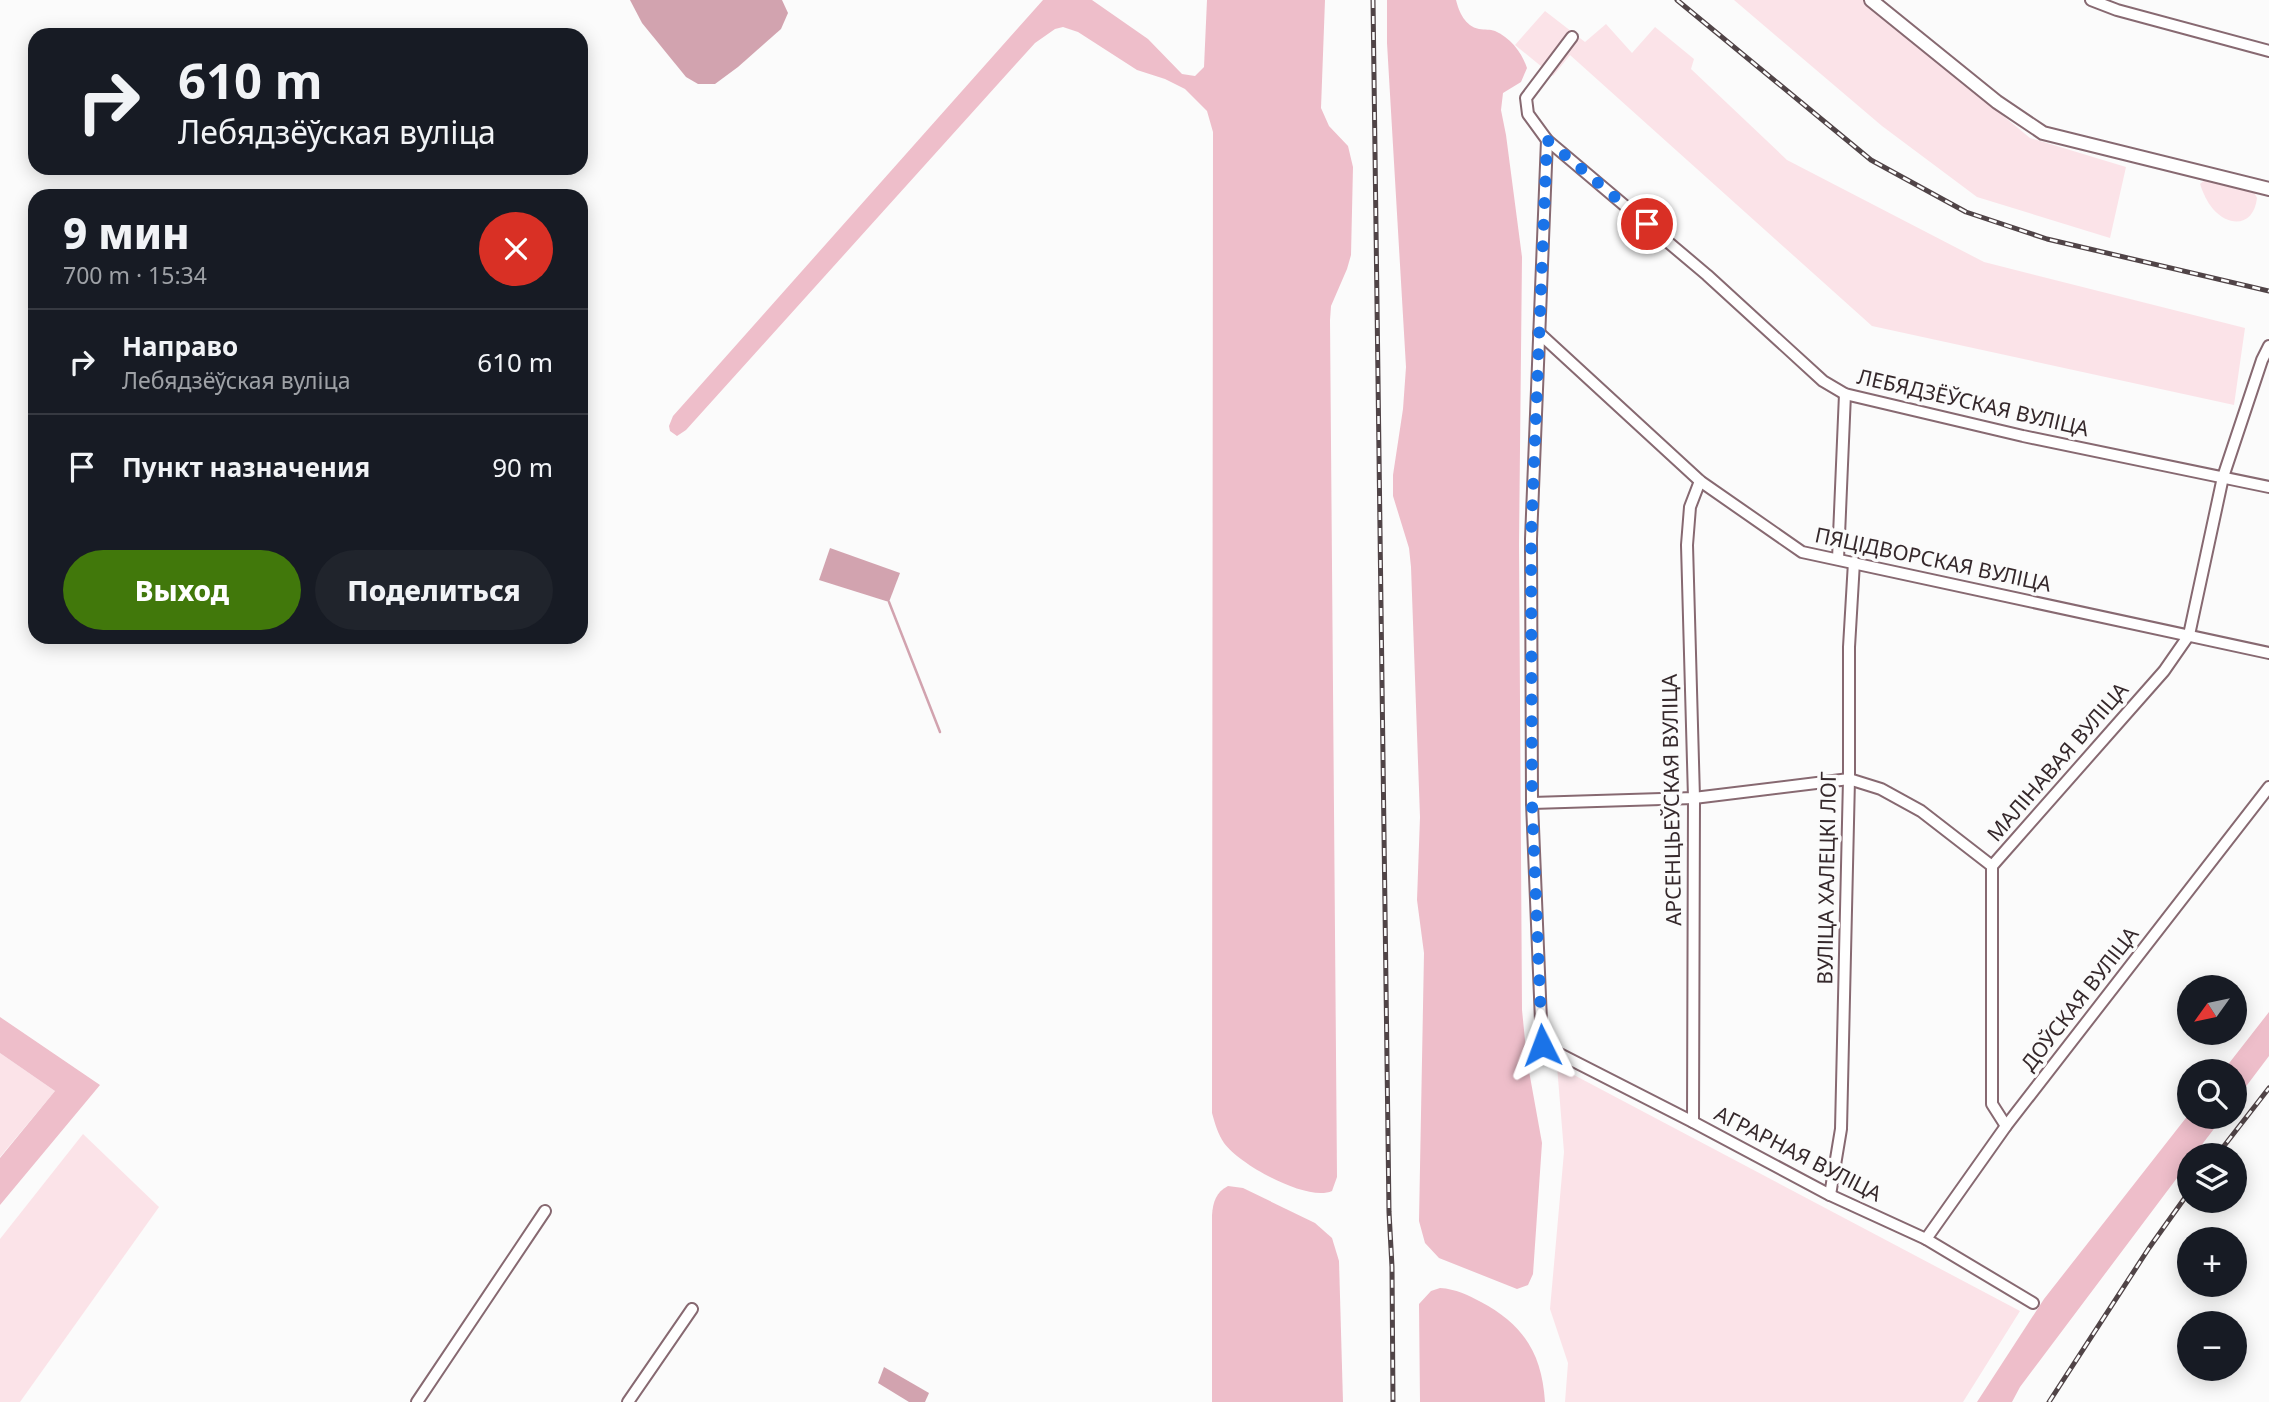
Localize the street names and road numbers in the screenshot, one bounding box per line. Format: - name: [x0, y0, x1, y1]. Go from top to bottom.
- street label: ЛЕБЯДЗЁЎСКАЯ ВУЛІЦА: [1855, 362, 2092, 442]
- street label: ПЯЦІДВОРСКАЯ ВУЛІЦА: [1812, 520, 2055, 598]
- street label: АРСЕНЦЬЕЎСКАЯ ВУЛІЦА: [1655, 673, 1687, 926]
- street label: МАЛІНАВАЯ ВУЛІЦА: [1980, 675, 2135, 847]
- street label: ВУЛІЦА ХАЛЕЦКІ ЛОГ: [1810, 771, 1842, 985]
- street label: ДОЎСКАЯ ВУЛІЦА: [2014, 920, 2145, 1076]
- street label: АГРАРНАЯ ВУЛІЦА: [1710, 1099, 1887, 1208]

